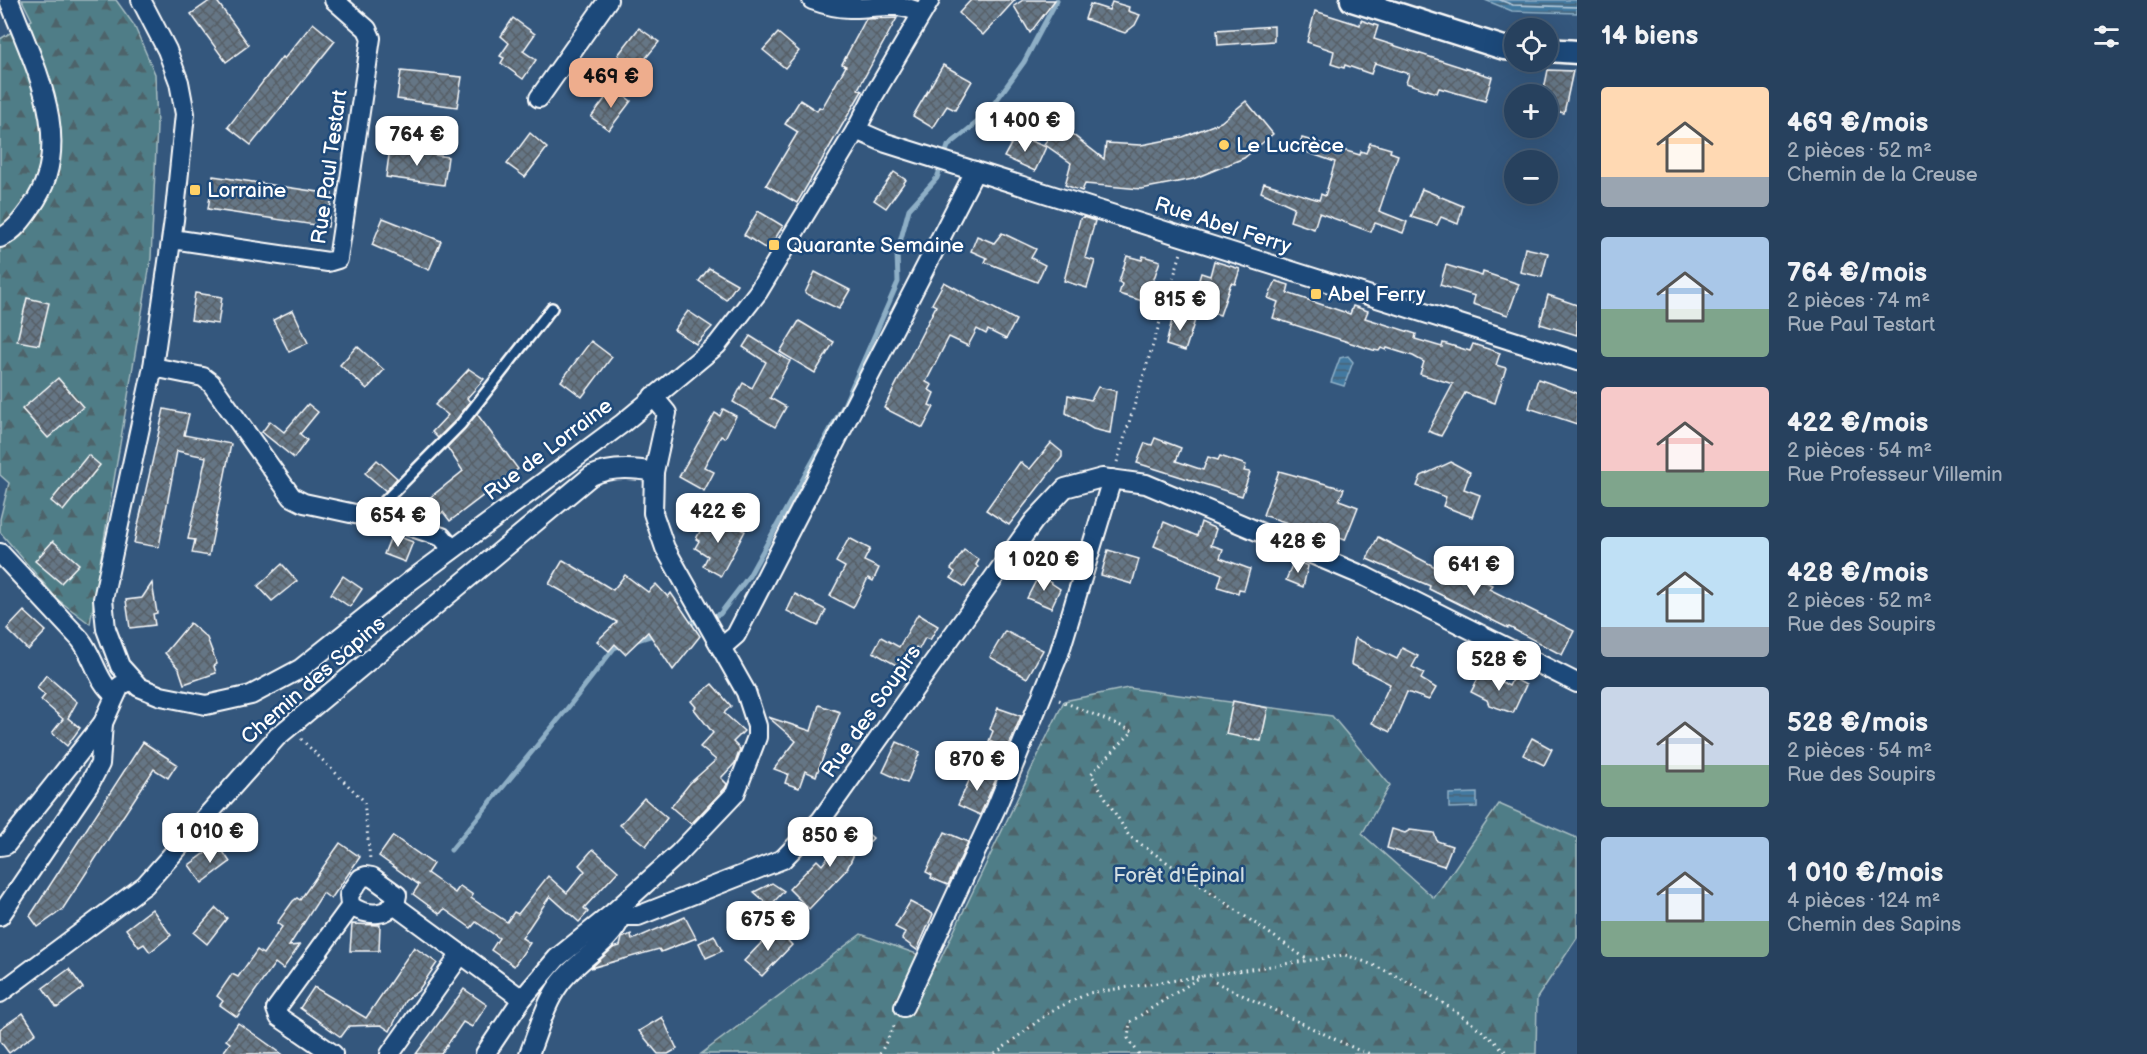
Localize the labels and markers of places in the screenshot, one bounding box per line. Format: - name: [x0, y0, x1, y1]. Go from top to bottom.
- pin: 469 €: [569, 58, 653, 109]
- pin: 1 400 €: [970, 102, 1080, 153]
- pin: 764 €: [375, 116, 459, 167]
- place label: Le Lucrèce: [1236, 133, 1344, 158]
- marker: Le Lucrèce: [1217, 138, 1231, 152]
- place label: Lorraine: [207, 178, 286, 203]
- marker: Lorraine: [188, 183, 202, 197]
- place label: Quarante Semaine: [786, 233, 964, 258]
- marker: Quarante Semaine: [767, 238, 781, 252]
- pin: 815 €: [1138, 281, 1222, 332]
- place label: Abel Ferry: [1328, 282, 1426, 307]
- marker: Abel Ferry: [1309, 287, 1323, 301]
- pin: 422 €: [676, 493, 760, 544]
- pin: 654 €: [356, 497, 440, 548]
- pin: 428 €: [1256, 523, 1340, 574]
- pin: 1 020 €: [989, 541, 1099, 592]
- pin: 641 €: [1432, 546, 1516, 597]
- pin: 528 €: [1457, 641, 1541, 692]
- pin: 870 €: [935, 741, 1019, 792]
- pin: 1 010 €: [155, 813, 265, 864]
- pin: 850 €: [788, 817, 872, 868]
- pin: 675 €: [726, 901, 810, 952]

